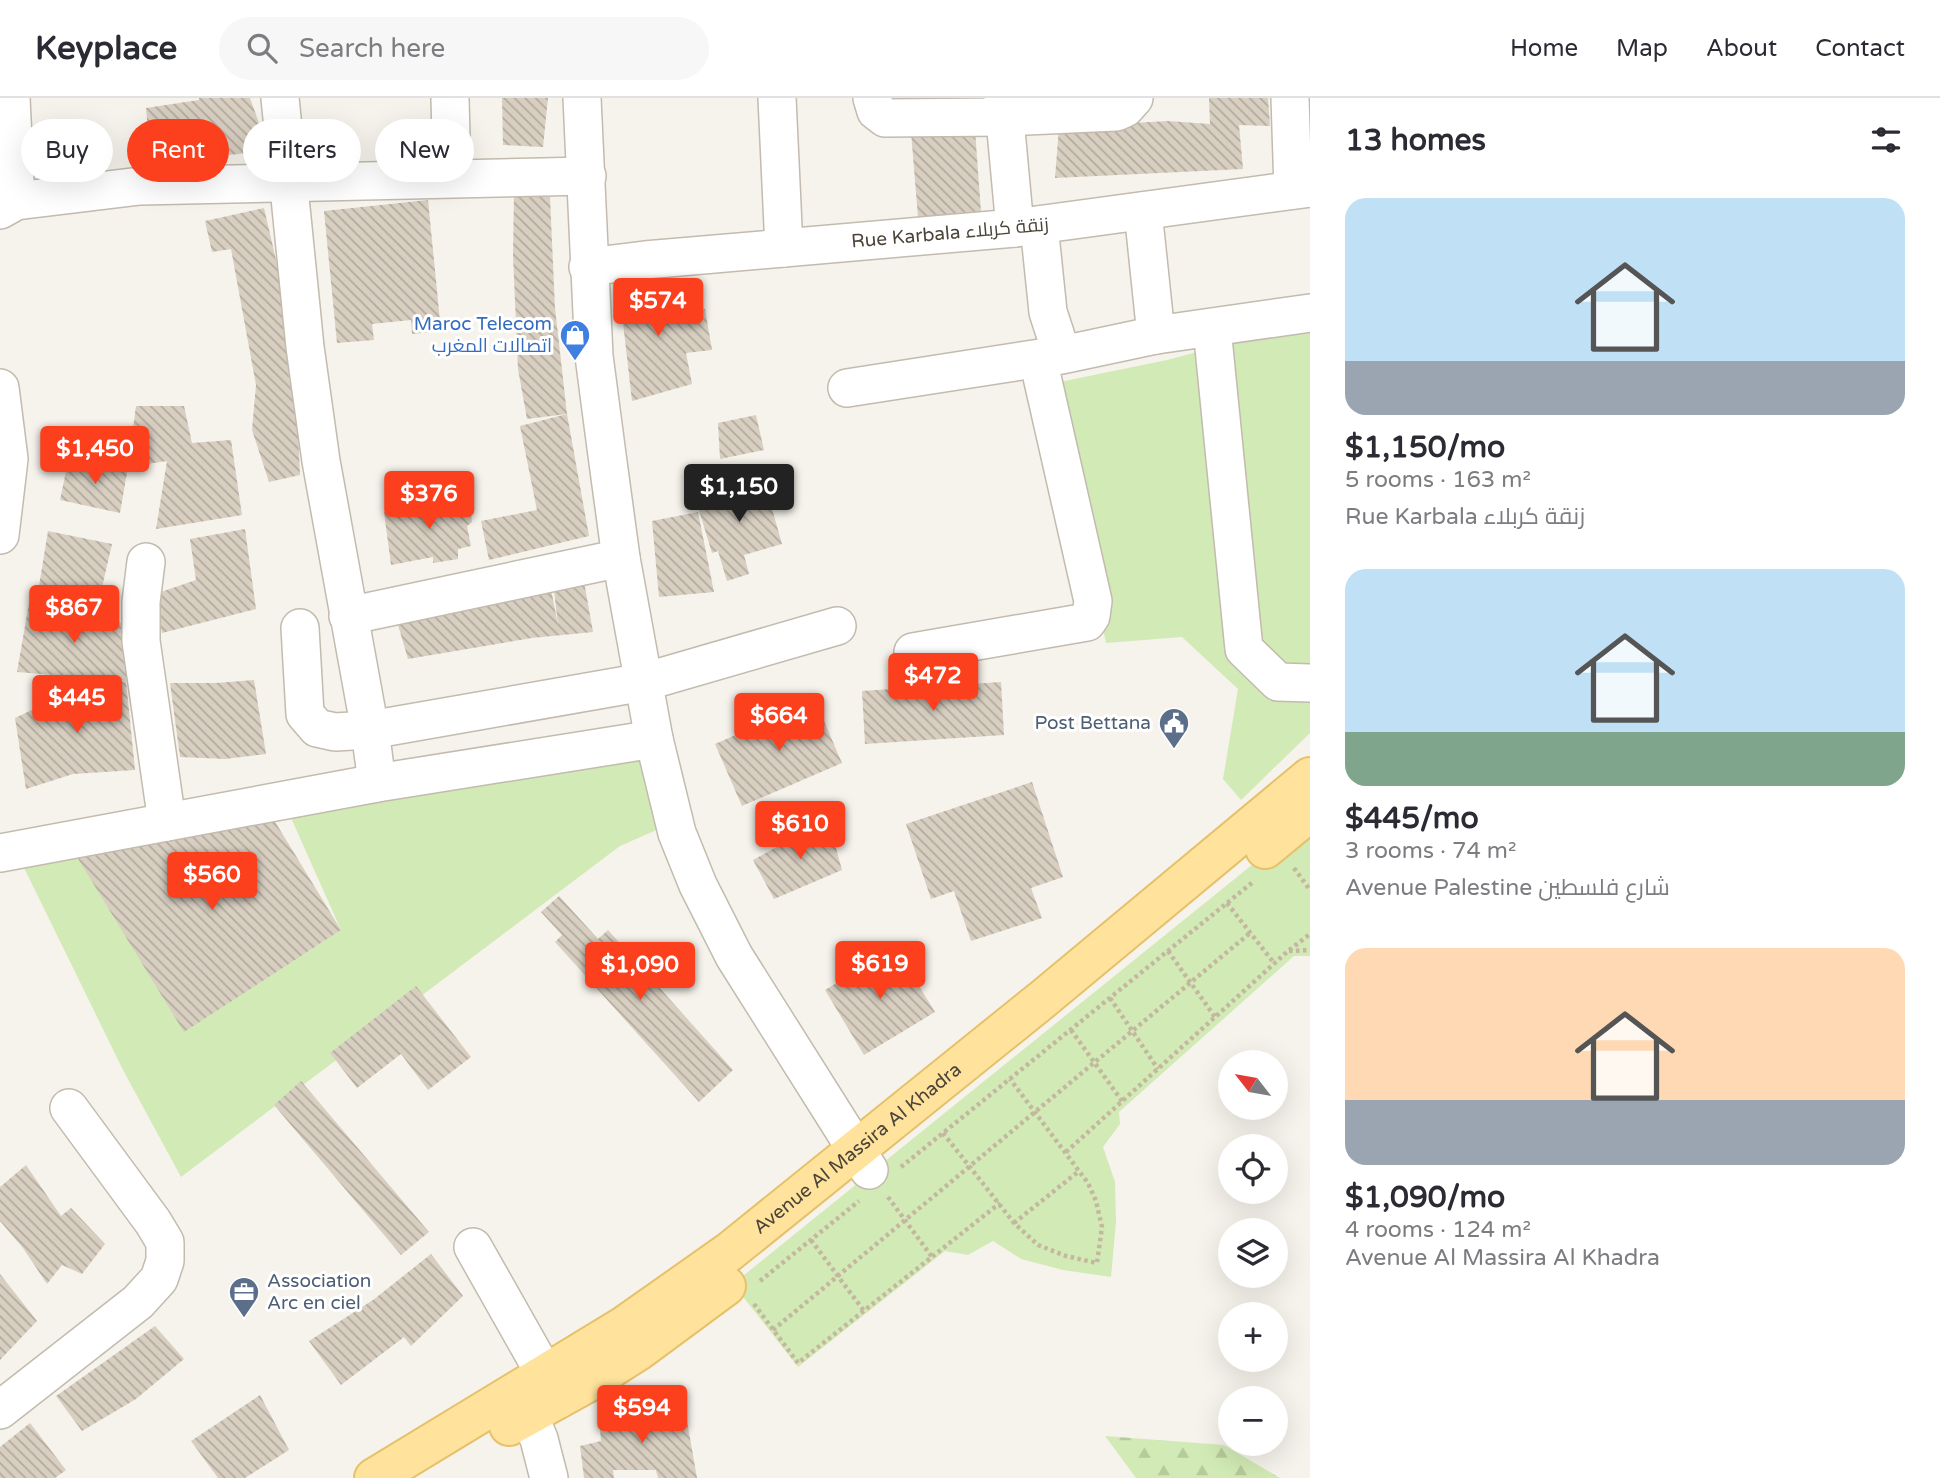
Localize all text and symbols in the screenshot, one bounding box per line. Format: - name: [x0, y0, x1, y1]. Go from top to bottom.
- search box: [219, 17, 709, 80]
- text: Keyplace: [35, 29, 177, 68]
- icon: search: [243, 29, 281, 67]
- text: Search here: [299, 33, 445, 64]
- text: Home: [1510, 34, 1578, 63]
- text: Map: [1616, 34, 1668, 63]
- text: About: [1706, 34, 1777, 63]
- text: Contact: [1815, 34, 1905, 63]
- chip: Buy: [21, 119, 113, 182]
- chip: Rent: [127, 119, 229, 182]
- chip: Filters: [243, 119, 361, 182]
- chip: New: [375, 119, 474, 182]
- icon: filters: [1867, 121, 1905, 159]
- text: 13 homes: [1345, 122, 1486, 159]
- street label: Rue Karbala زنقة كربلاء: [850, 213, 1050, 253]
- icon: home: [1562, 244, 1688, 370]
- pin: $574: [617, 278, 699, 338]
- text: $574: [629, 287, 687, 315]
- place label: Maroc Telecom اتصالات المغرب: [414, 313, 552, 357]
- shop icon: Maroc Telecom اتصالات المغرب: [558, 318, 592, 362]
- pin: $1,450: [38, 426, 152, 486]
- text: $1,150/mo: [1345, 429, 1505, 466]
- text: $1,450: [56, 435, 134, 463]
- pin: $1,150: [682, 464, 796, 524]
- text: 5 rooms · 163 m²: [1345, 466, 1531, 494]
- pin: $376: [388, 472, 470, 531]
- text: $1,150: [700, 473, 778, 501]
- text: $376: [400, 480, 458, 508]
- text: Rue Karbala زنقة كربلاء: [1345, 503, 1585, 531]
- pin: $867: [33, 586, 115, 645]
- text: $867: [45, 594, 103, 622]
- icon: home: [1562, 615, 1688, 741]
- pin: $472: [892, 654, 974, 713]
- text: $472: [904, 662, 962, 690]
- pin: $445: [36, 676, 118, 735]
- text: $445: [48, 684, 106, 712]
- pin: $664: [738, 694, 820, 753]
- text: $664: [750, 702, 808, 730]
- public building icon: Post Bettana: [1157, 706, 1191, 750]
- place label: Post Bettana: [1034, 712, 1151, 734]
- text: $445/mo: [1345, 800, 1479, 837]
- pin: $610: [759, 802, 841, 861]
- text: $610: [771, 810, 829, 838]
- text: 3 rooms · 74 m²: [1345, 837, 1516, 865]
- pin: $560: [171, 852, 253, 912]
- text: $560: [183, 861, 241, 889]
- text: Avenue Palestine شارع فلسطين: [1345, 874, 1670, 902]
- pin: $1,090: [583, 942, 697, 1002]
- pin: $619: [839, 942, 921, 1001]
- text: $619: [851, 950, 909, 978]
- text: $1,090: [601, 951, 679, 979]
- icon: home: [1562, 993, 1688, 1119]
- north arrow: [1218, 1050, 1288, 1120]
- map controls: [1218, 1050, 1288, 1456]
- street label: Avenue Al Massira Al Khadra: [749, 1058, 966, 1239]
- button: locate: [1218, 1134, 1288, 1204]
- text: $1,090/mo: [1345, 1179, 1505, 1216]
- text: 4 rooms · 124 m²: [1345, 1216, 1531, 1244]
- button: layers: [1218, 1218, 1288, 1288]
- text: Avenue Al Massira Al Khadra: [1345, 1244, 1660, 1272]
- place label: Association Arc en ciel: [267, 1270, 371, 1314]
- office icon: Association Arc en ciel: [227, 1275, 261, 1319]
- button: +: [1218, 1302, 1288, 1372]
- pin: $594: [601, 1386, 683, 1445]
- button: −: [1218, 1386, 1288, 1456]
- text: $594: [613, 1394, 671, 1422]

